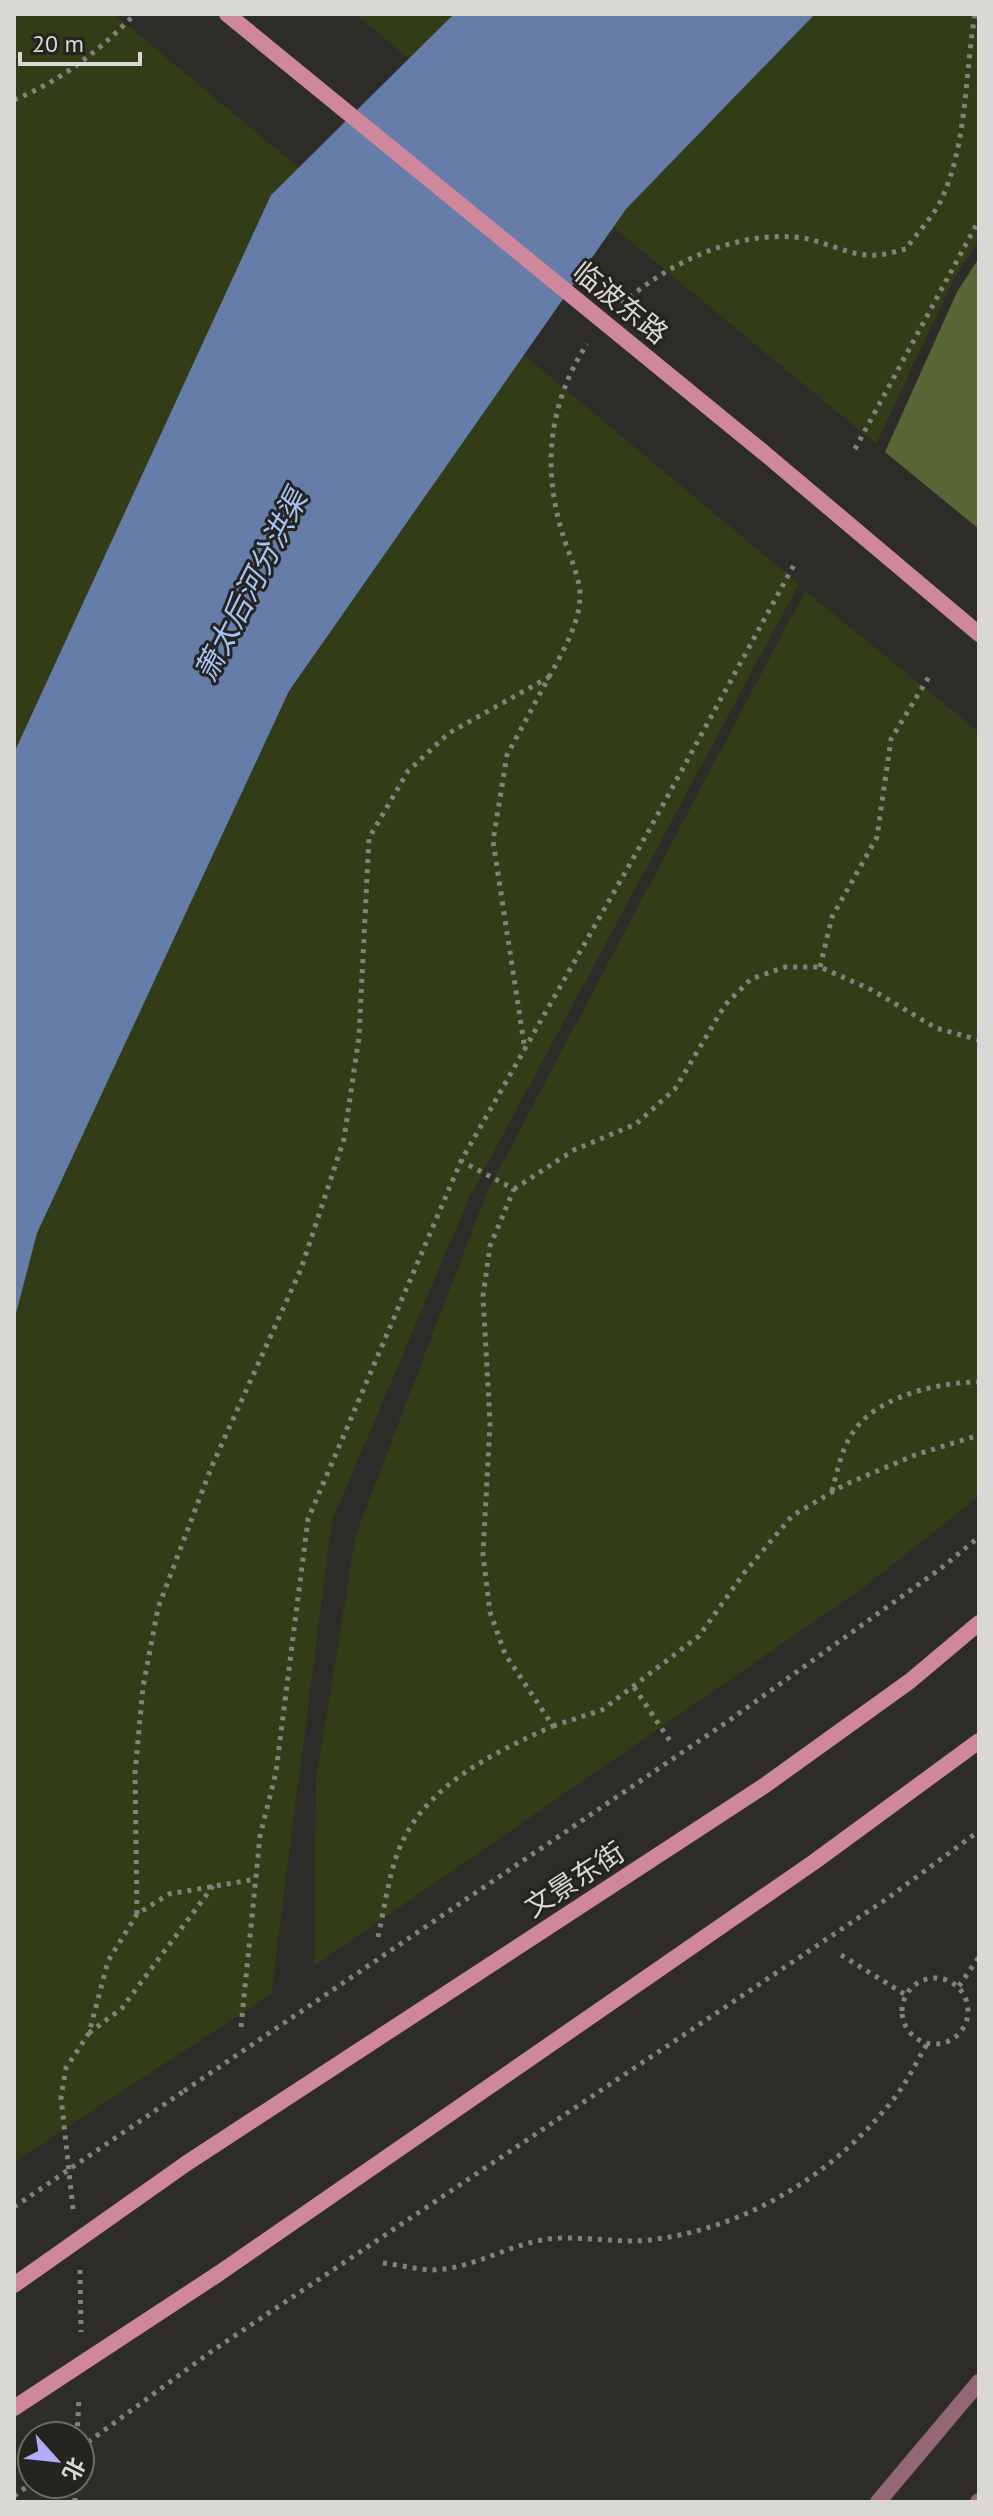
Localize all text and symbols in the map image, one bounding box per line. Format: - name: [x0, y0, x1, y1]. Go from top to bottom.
- scale bar: [20, 16, 140, 66]
- text: 20 m: [32, 28, 84, 59]
- street label: 临波东路: [566, 252, 676, 352]
- water label: 萧太后河分洪渠: [185, 479, 317, 687]
- street label: 文景东街: [517, 1833, 631, 1925]
- north arrow: [16, 2420, 96, 2500]
- text: 北: [56, 2453, 91, 2485]

